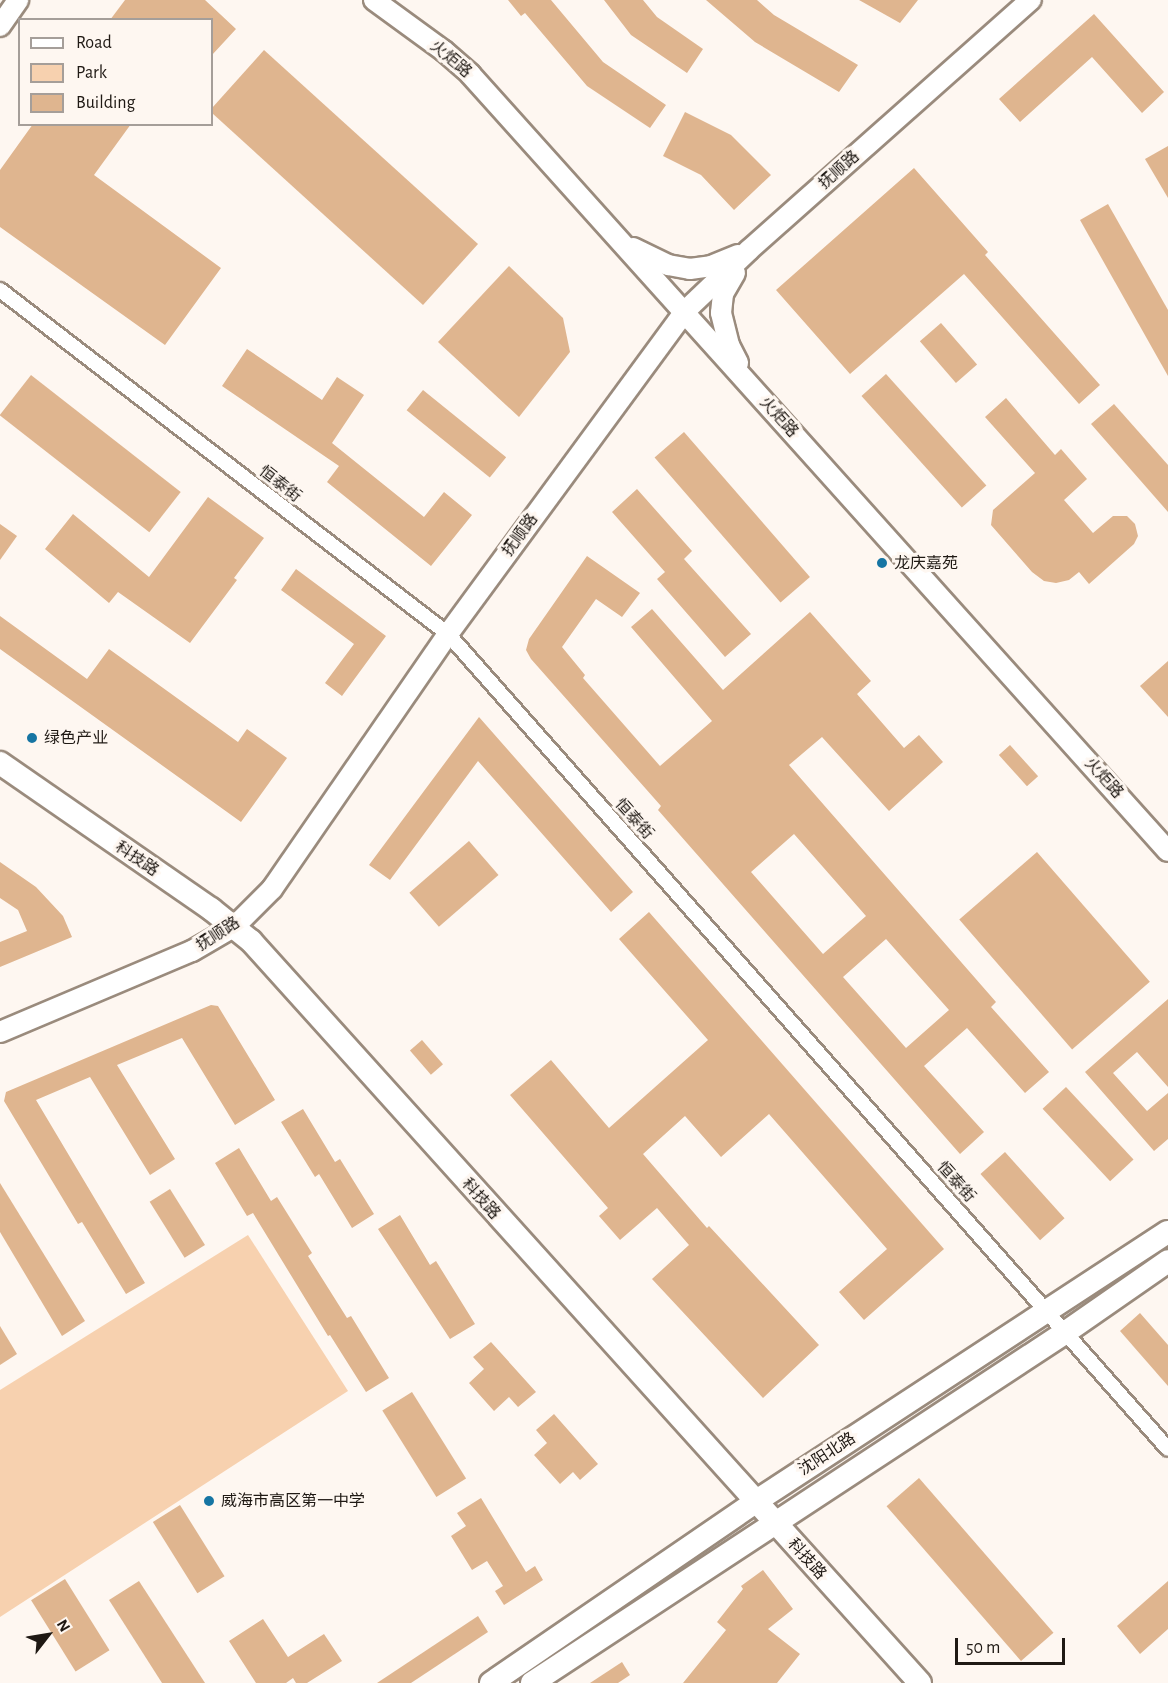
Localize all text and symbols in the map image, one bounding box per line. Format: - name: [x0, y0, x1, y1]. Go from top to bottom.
- legend: [18, 18, 213, 126]
- text: Road: [76, 34, 112, 52]
- street label: 火炬路: [426, 36, 476, 82]
- text: Park: [76, 64, 107, 82]
- text: Building: [76, 94, 135, 112]
- street label: 抚顺路: [815, 147, 863, 193]
- street label: 火炬路: [756, 393, 802, 441]
- street label: 恒泰街: [255, 462, 305, 506]
- street label: 抚顺路: [498, 510, 542, 560]
- place label: 龙庆嘉苑: [894, 553, 958, 573]
- marker: 龙庆嘉苑: [875, 556, 889, 570]
- place label: 绿色产业: [44, 728, 108, 748]
- marker: 绿色产业: [25, 731, 39, 745]
- street label: 火炬路: [1081, 754, 1127, 802]
- street label: 恒泰街: [611, 795, 657, 843]
- street label: 科技路: [112, 838, 162, 880]
- street label: 抚顺路: [193, 913, 243, 955]
- street label: 恒泰街: [933, 1158, 979, 1206]
- street label: 科技路: [458, 1175, 504, 1223]
- street label: 沈阳北路: [795, 1429, 859, 1479]
- place label: 威海市高区第一中学: [221, 1491, 365, 1511]
- marker: 威海市高区第一中学: [202, 1494, 216, 1508]
- street label: 科技路: [784, 1535, 830, 1583]
- north arrow: [18, 1605, 78, 1665]
- text: N: [54, 1617, 73, 1635]
- scale bar: [958, 1626, 1068, 1664]
- text: 50 m: [966, 1639, 1000, 1657]

